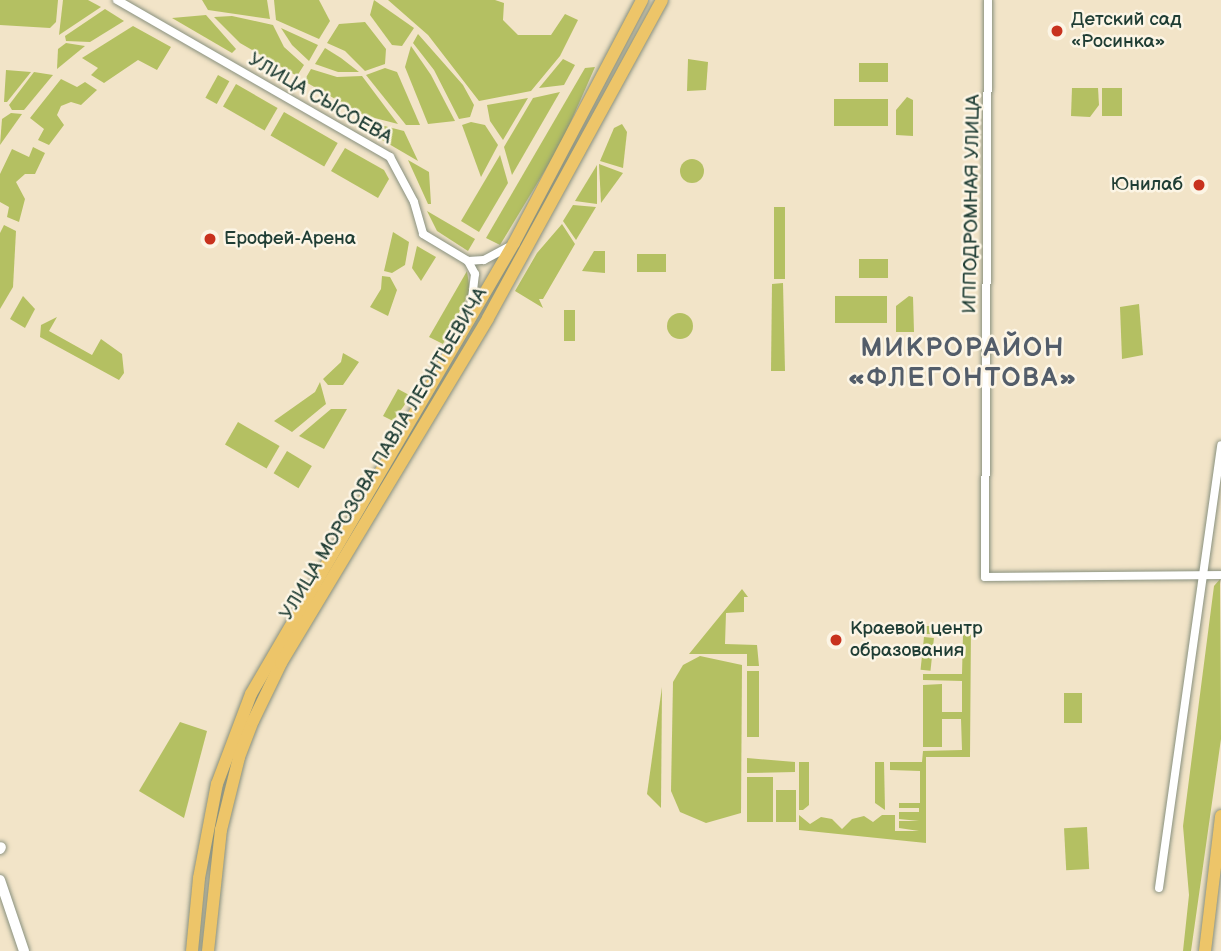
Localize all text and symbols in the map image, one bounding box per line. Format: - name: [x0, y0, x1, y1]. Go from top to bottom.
- place label: Детский сад «Росинка»: [1071, 9, 1182, 53]
- marker: Детский сад «Росинка»: [1049, 23, 1065, 39]
- street label: УЛИЦА СЫСОЕВА: [244, 49, 396, 149]
- street label: ИППОДРОМНАЯ УЛИЦА: [959, 94, 985, 314]
- place label: Юнилаб: [1111, 174, 1183, 196]
- marker: Юнилаб: [1189, 175, 1209, 195]
- place label: Ерофей-Арена: [224, 228, 356, 250]
- marker: Ерофей-Арена: [202, 231, 218, 247]
- street label: УЛИЦА МОРОЗОВА ПАВЛА ЛЕОНТЬЕВИЧА: [275, 284, 493, 624]
- district label: МИКРОРАЙОН «ФЛЕГОНТОВА»: [849, 333, 1077, 394]
- place label: Краевой центр образования: [850, 618, 983, 662]
- marker: Краевой центр образования: [828, 632, 844, 648]

